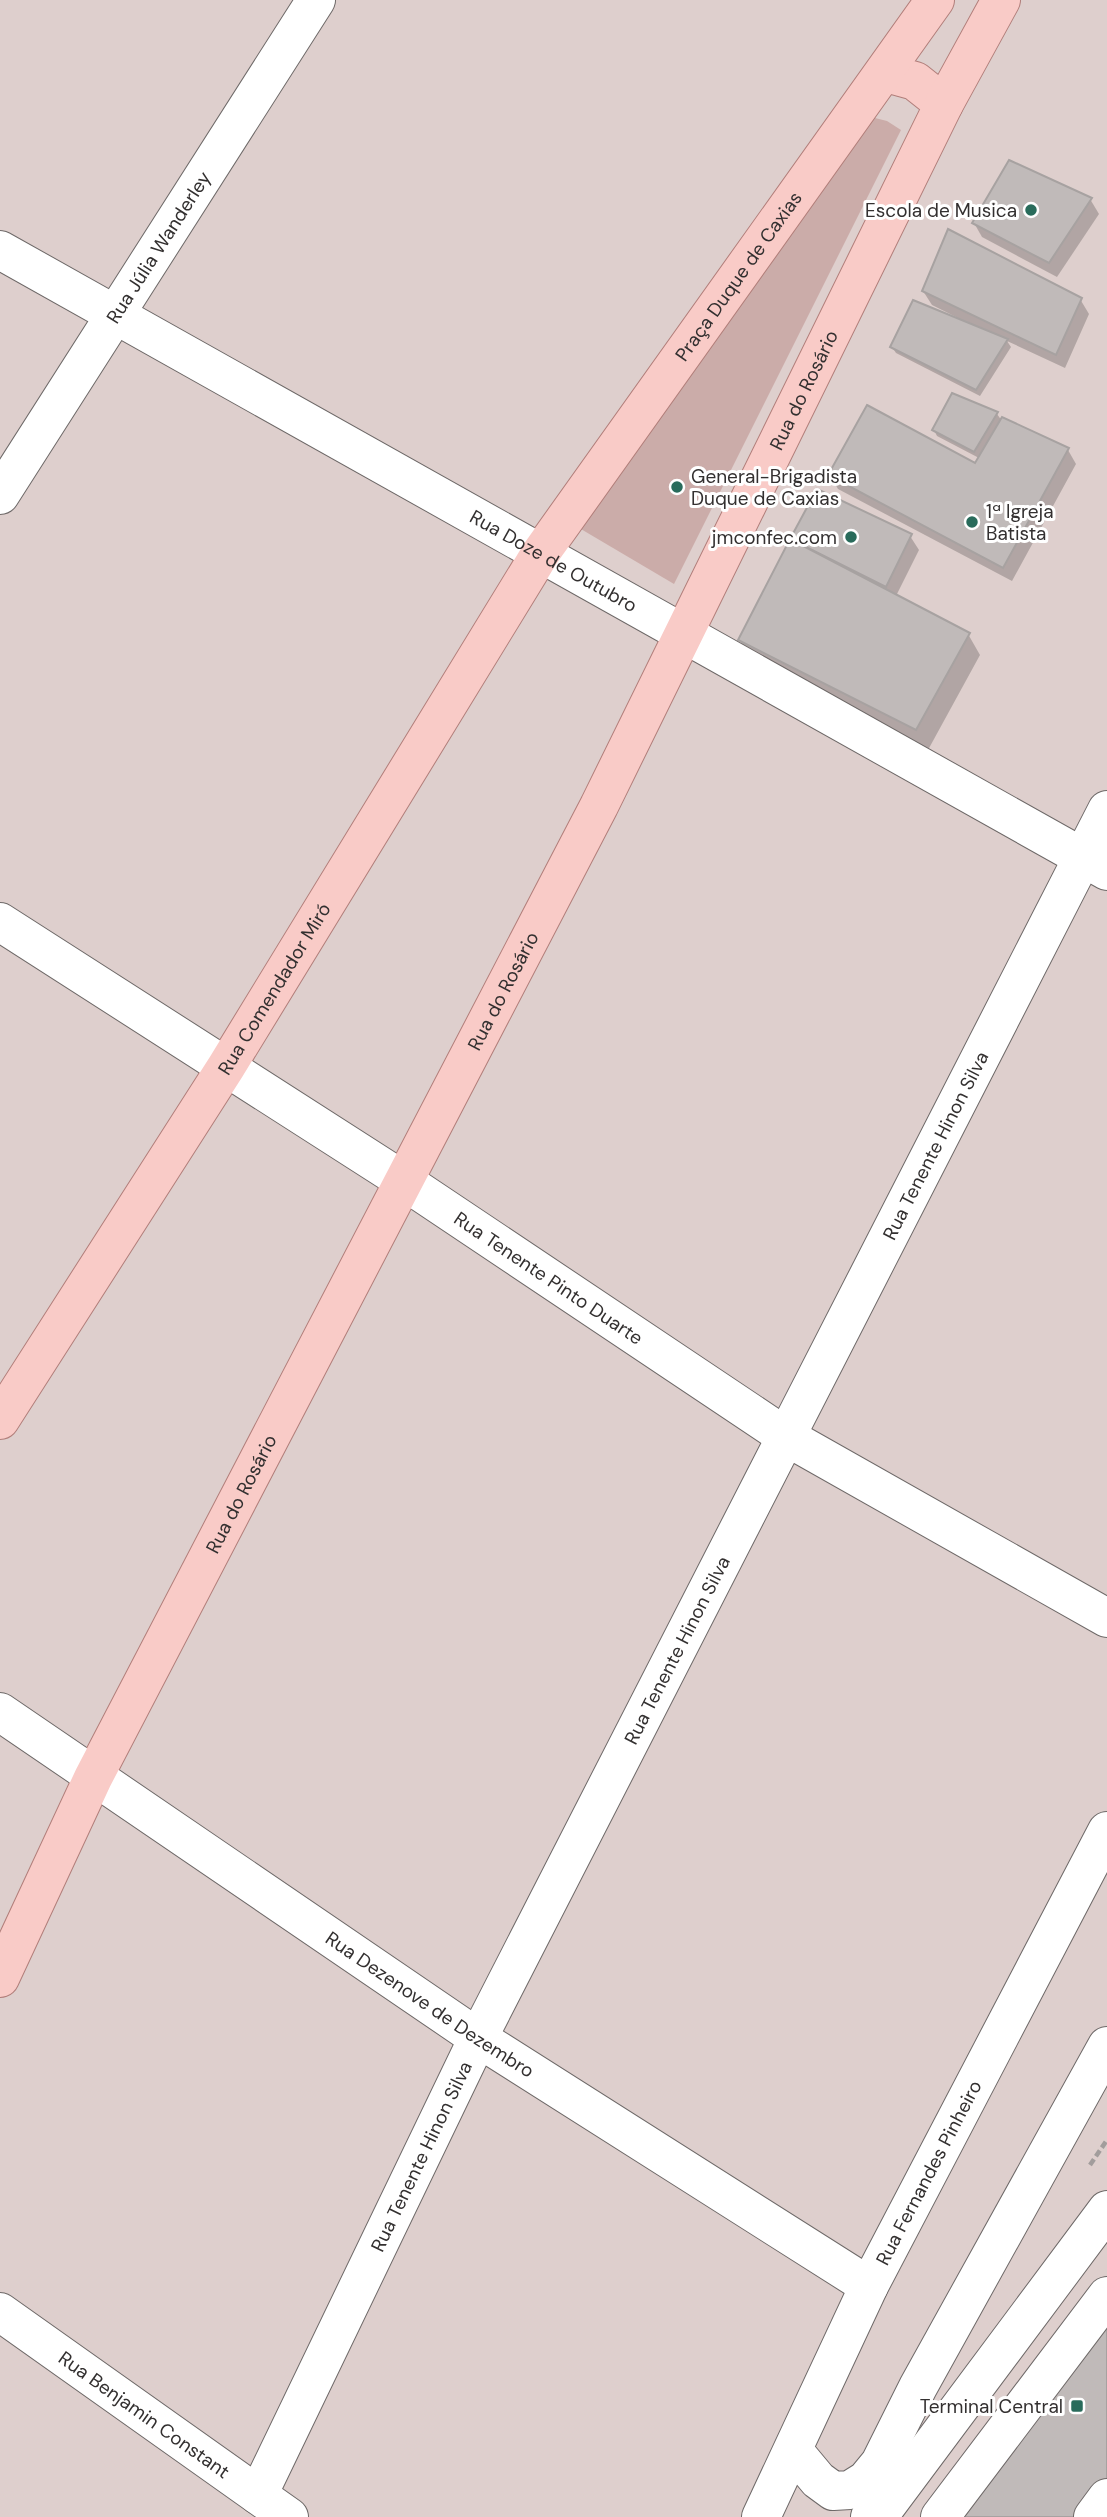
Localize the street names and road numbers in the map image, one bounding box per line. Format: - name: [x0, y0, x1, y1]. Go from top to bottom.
- street label: Rua Júlia Wanderley: [101, 166, 217, 328]
- street label: Praça Duque de Caxias: [670, 186, 808, 366]
- street label: Rua do Rosário: [764, 326, 844, 454]
- street label: Rua Doze de Outubro: [465, 504, 642, 618]
- street label: Rua Comendador Miró: [212, 898, 337, 1080]
- street label: Rua do Rosário: [462, 927, 544, 1055]
- street label: Rua Tenente Hinon Silva: [877, 1047, 994, 1244]
- street label: Rua Tenente Pinto Duarte: [449, 1206, 648, 1350]
- street label: Rua do Rosário: [200, 1430, 283, 1558]
- street label: Rua Tenente Hinon Silva: [618, 1552, 736, 1749]
- street label: Rua Dezenove de Dezembro: [321, 1926, 539, 2083]
- street label: Rua Tenente Hinon Silva: [365, 2057, 478, 2256]
- street label: Rua Fernandes Pinheiro: [870, 2076, 987, 2270]
- street label: Rua Benjamin Constant: [54, 2346, 235, 2484]

